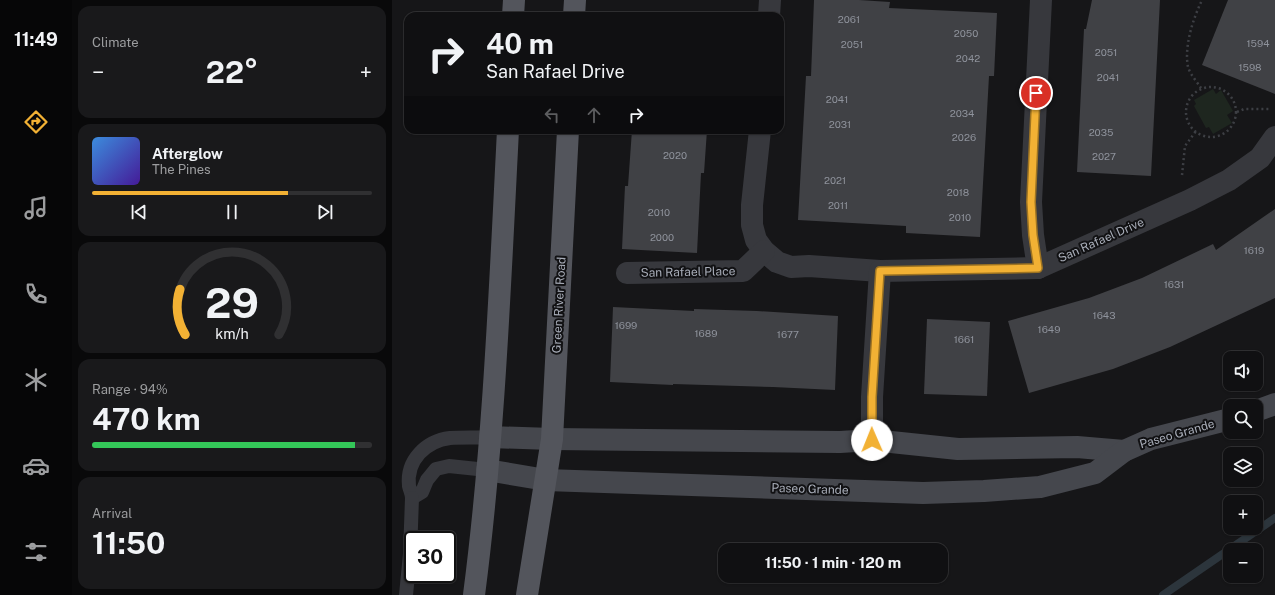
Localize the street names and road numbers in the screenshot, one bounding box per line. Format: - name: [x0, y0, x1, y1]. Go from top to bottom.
- street label: San Rafael Drive: [1056, 215, 1146, 265]
- street label: Green River Road: [549, 256, 569, 354]
- street label: San Rafael Place: [640, 264, 736, 280]
- street label: Paseo Grande: [1138, 417, 1216, 451]
- street label: Paseo Grande: [771, 481, 849, 497]

